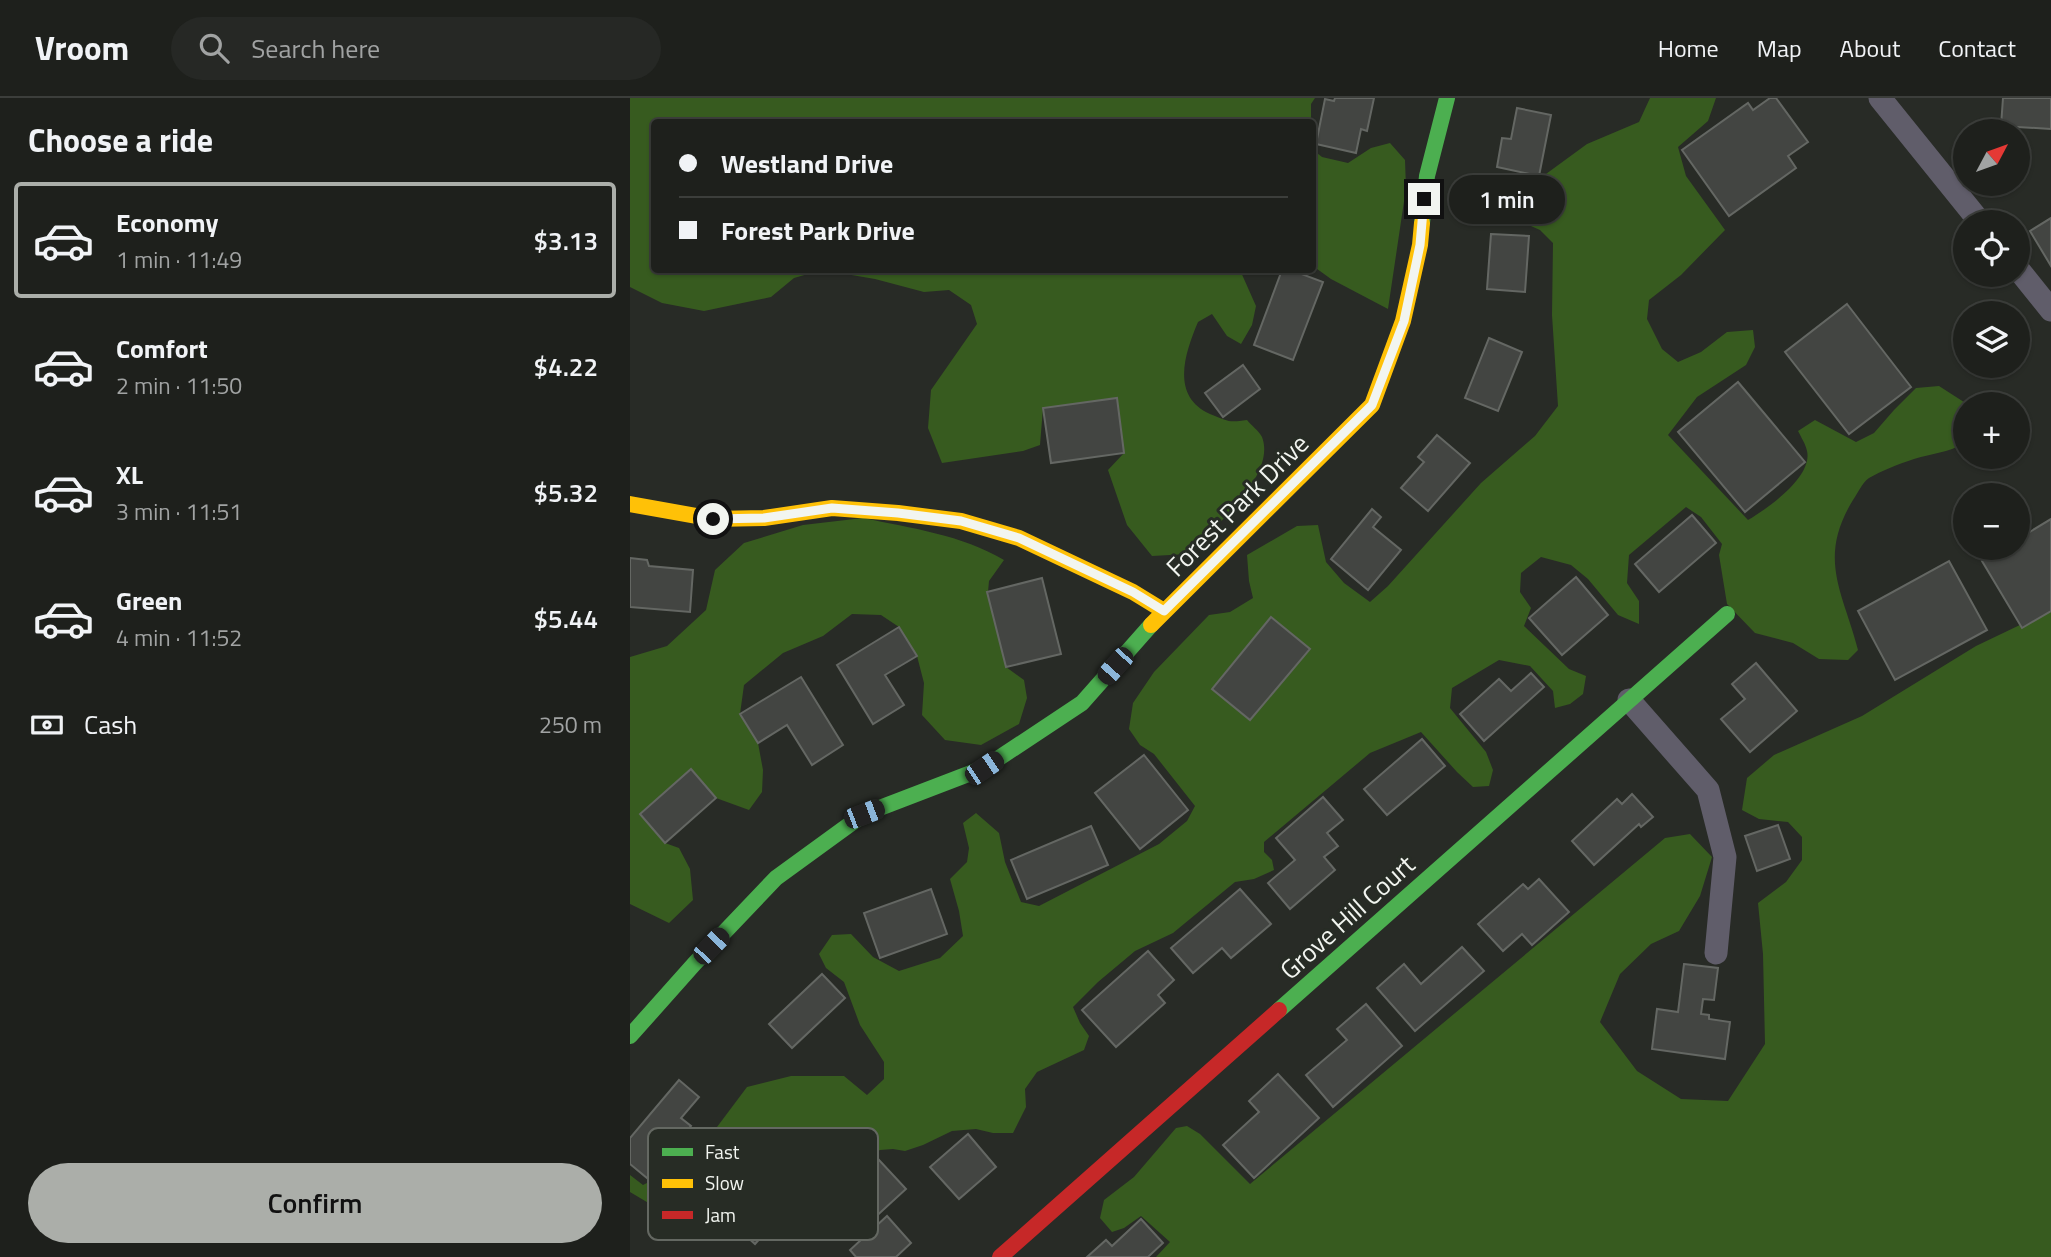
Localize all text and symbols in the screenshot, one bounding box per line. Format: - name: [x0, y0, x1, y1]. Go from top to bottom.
- search box: [171, 17, 661, 80]
- text: Vroom: [35, 23, 129, 73]
- icon: search: [195, 29, 233, 67]
- text: Search here: [251, 29, 380, 68]
- text: Home: [1658, 30, 1719, 66]
- text: Map: [1757, 30, 1802, 66]
- text: About: [1840, 30, 1900, 66]
- text: Contact: [1938, 30, 2016, 66]
- text: Choose a ride: [28, 116, 213, 164]
- north arrow: [1953, 119, 2030, 196]
- map controls: [1953, 119, 2030, 560]
- text: Westland Drive: [721, 144, 893, 183]
- callout: 1 min: [1448, 174, 1564, 224]
- text: 1 min: [1479, 182, 1535, 217]
- route end: [1408, 183, 1440, 215]
- text: Economy: [116, 203, 218, 242]
- icon: car: [32, 209, 95, 272]
- button: locate: [1953, 210, 2030, 287]
- text: Forest Park Drive: [721, 211, 915, 250]
- text: $3.13: [534, 221, 598, 260]
- text: 1 min · 11:49: [116, 242, 242, 277]
- button: layers: [1953, 301, 2030, 378]
- text: Comfort: [116, 329, 208, 368]
- icon: car: [32, 335, 95, 398]
- text: $4.22: [534, 347, 598, 386]
- text: 2 min · 11:50: [116, 368, 242, 403]
- button: +: [1953, 392, 2030, 469]
- street label: Forest Park Drive: [1157, 425, 1317, 585]
- text: XL: [116, 455, 143, 494]
- icon: car: [32, 461, 95, 524]
- text: $5.32: [534, 473, 598, 512]
- button: −: [1953, 483, 2030, 560]
- text: 3 min · 11:51: [116, 494, 242, 529]
- route start: [697, 503, 729, 535]
- text: Green: [116, 581, 182, 620]
- icon: car: [32, 587, 95, 650]
- text: $5.44: [534, 599, 598, 638]
- text: 4 min · 11:52: [116, 620, 242, 655]
- car: [1094, 643, 1137, 689]
- text: Cash: [84, 705, 137, 744]
- icon: cash: [28, 706, 66, 744]
- text: 250 m: [539, 707, 602, 742]
- car: [961, 748, 1008, 788]
- car: [841, 797, 888, 831]
- street label: Grove Hill Court: [1271, 846, 1423, 988]
- car: [689, 924, 734, 968]
- legend: [648, 1128, 878, 1240]
- text: Fast: [705, 1137, 740, 1166]
- button: Confirm: [28, 1163, 602, 1243]
- text: Slow: [705, 1168, 744, 1197]
- text: Jam: [705, 1200, 736, 1229]

